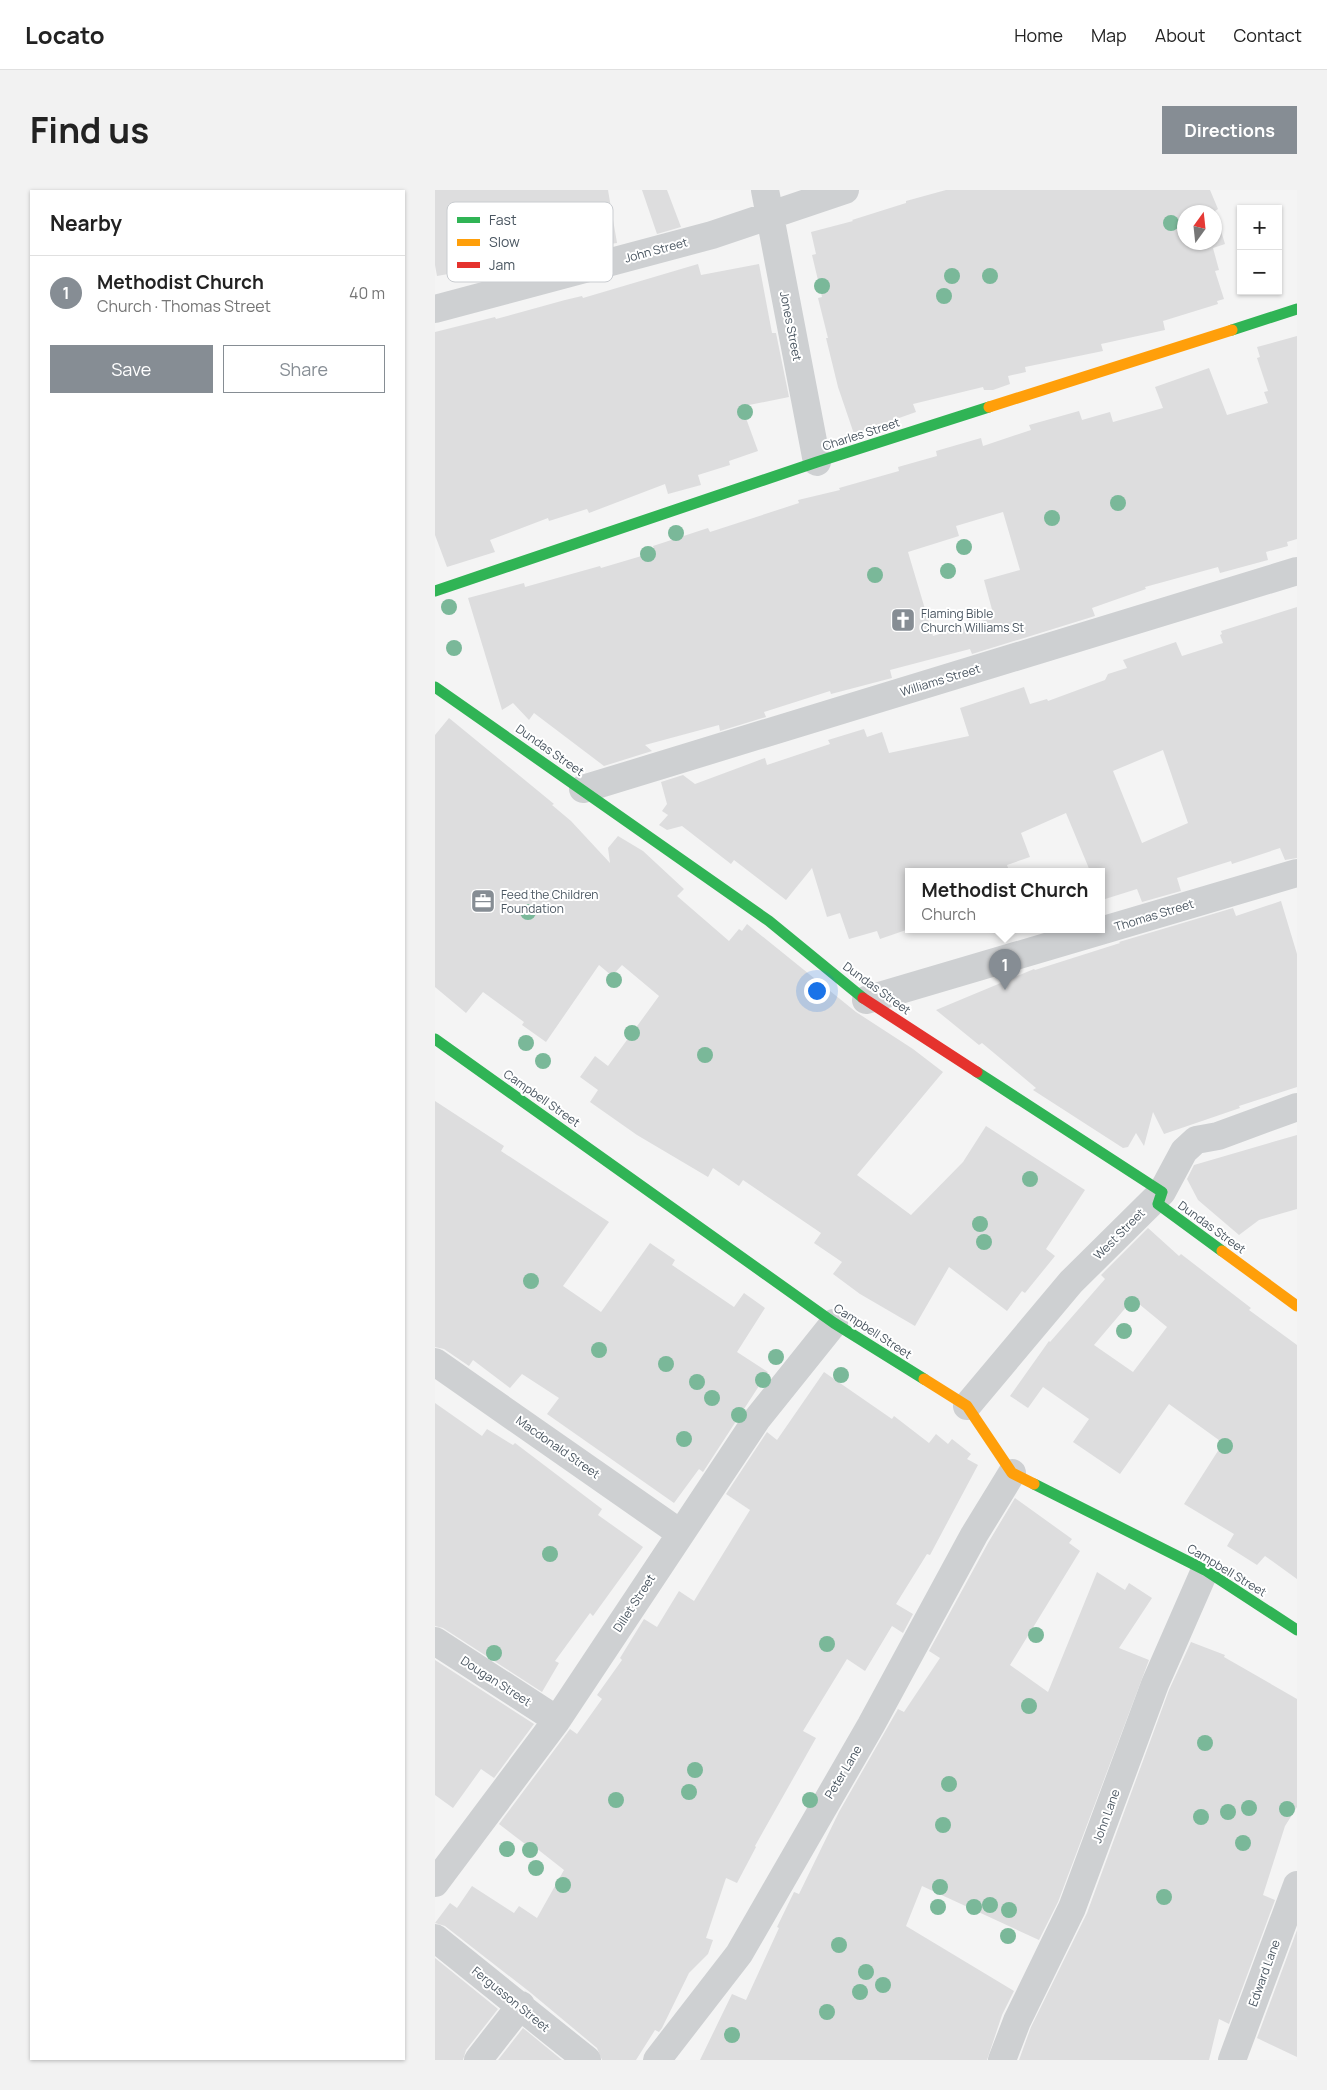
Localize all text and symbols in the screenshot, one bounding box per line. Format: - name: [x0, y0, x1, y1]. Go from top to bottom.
- text: Locato: [25, 18, 105, 51]
- text: Home: [1014, 23, 1063, 47]
- text: Map: [1091, 23, 1127, 47]
- text: About: [1155, 23, 1205, 47]
- text: Contact: [1233, 23, 1302, 47]
- text: Find us: [30, 106, 149, 154]
- button: Directions: [1162, 106, 1297, 154]
- legend: [447, 202, 613, 282]
- north arrow: [1177, 205, 1222, 250]
- map controls: [1237, 205, 1282, 295]
- button: +: [1237, 205, 1282, 250]
- text: Nearby: [50, 209, 122, 237]
- text: Fast: [489, 210, 517, 229]
- text: Slow: [489, 232, 520, 251]
- street label: John Street: [623, 233, 690, 267]
- button: −: [1237, 250, 1282, 295]
- text: Jam: [489, 255, 515, 274]
- text: Methodist Church: [97, 269, 264, 295]
- text: 1: [62, 282, 70, 304]
- text: 40 m: [349, 282, 385, 304]
- street label: Jones Street: [776, 290, 806, 363]
- text: Church · Thomas Street: [97, 295, 271, 317]
- button: Save: [50, 345, 213, 393]
- button: Share: [223, 345, 385, 393]
- street label: Charles Street: [820, 413, 902, 455]
- place label: Flaming Bible Church Williams St: [921, 605, 1024, 636]
- church icon: Flaming Bible Church Williams St: [890, 607, 916, 633]
- street label: Williams Street: [898, 660, 982, 700]
- street label: Dundas Street: [512, 720, 588, 780]
- popup: [905, 868, 1105, 933]
- text: Methodist Church: [922, 877, 1088, 903]
- place label: Feed the Children Foundation: [501, 886, 598, 917]
- office icon: Feed the Children Foundation: [470, 888, 496, 914]
- street label: Thomas Street: [1112, 895, 1196, 935]
- text: Church: [922, 903, 976, 925]
- pin: 1: [989, 949, 1021, 990]
- street label: Dundas Street: [840, 958, 915, 1018]
- your location: [804, 978, 830, 1004]
- street label: Campbell Street: [500, 1065, 584, 1131]
- street label: Dundas Street: [1175, 1197, 1250, 1257]
- street label: West Street: [1090, 1204, 1149, 1263]
- street label: Campbell Street: [831, 1299, 915, 1363]
- street label: Macdonald Street: [513, 1412, 603, 1482]
- street label: Campbell Street: [1184, 1540, 1270, 1601]
- street label: Dillet Street: [609, 1571, 659, 1635]
- street label: Dougan Street: [457, 1652, 535, 1710]
- street label: Peter Lane: [820, 1742, 866, 1802]
- street label: John Lane: [1088, 1787, 1124, 1845]
- street label: Edward Lane: [1244, 1937, 1284, 2009]
- street label: Fergusson Street: [468, 1962, 554, 2036]

